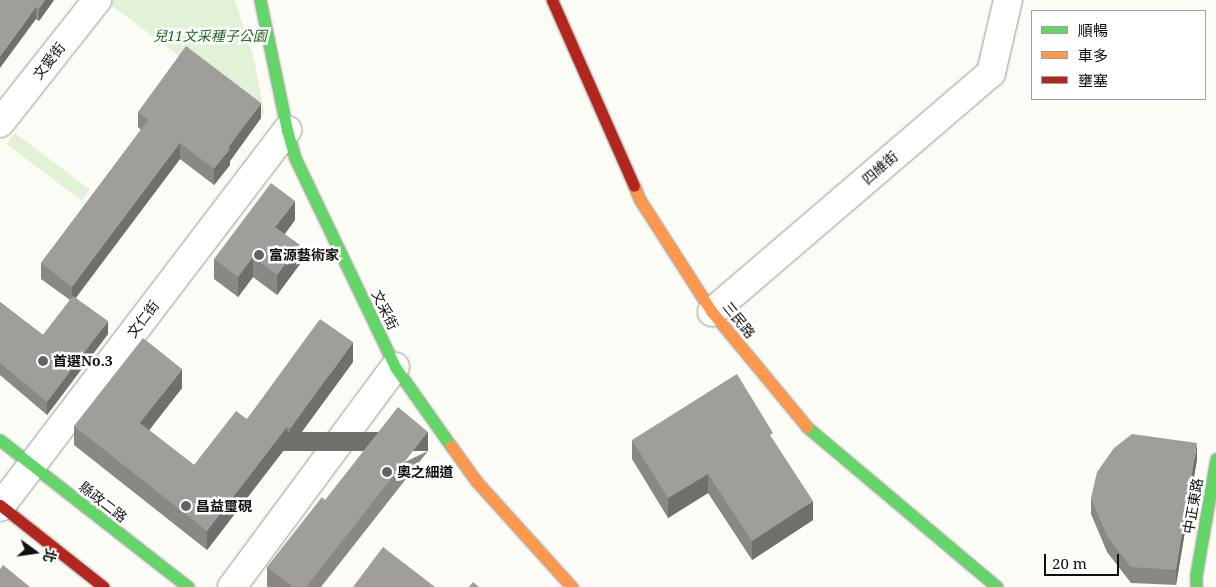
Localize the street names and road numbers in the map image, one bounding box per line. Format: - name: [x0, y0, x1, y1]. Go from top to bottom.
- street label: 文愛街: [29, 39, 69, 83]
- street label: 四維街: [859, 148, 901, 188]
- street label: 文采街: [368, 287, 402, 333]
- street label: 文仁街: [124, 297, 162, 341]
- street label: 三民路: [719, 298, 759, 342]
- street label: 中正東路: [1180, 477, 1206, 535]
- street label: 縣政二路: [76, 478, 130, 526]

